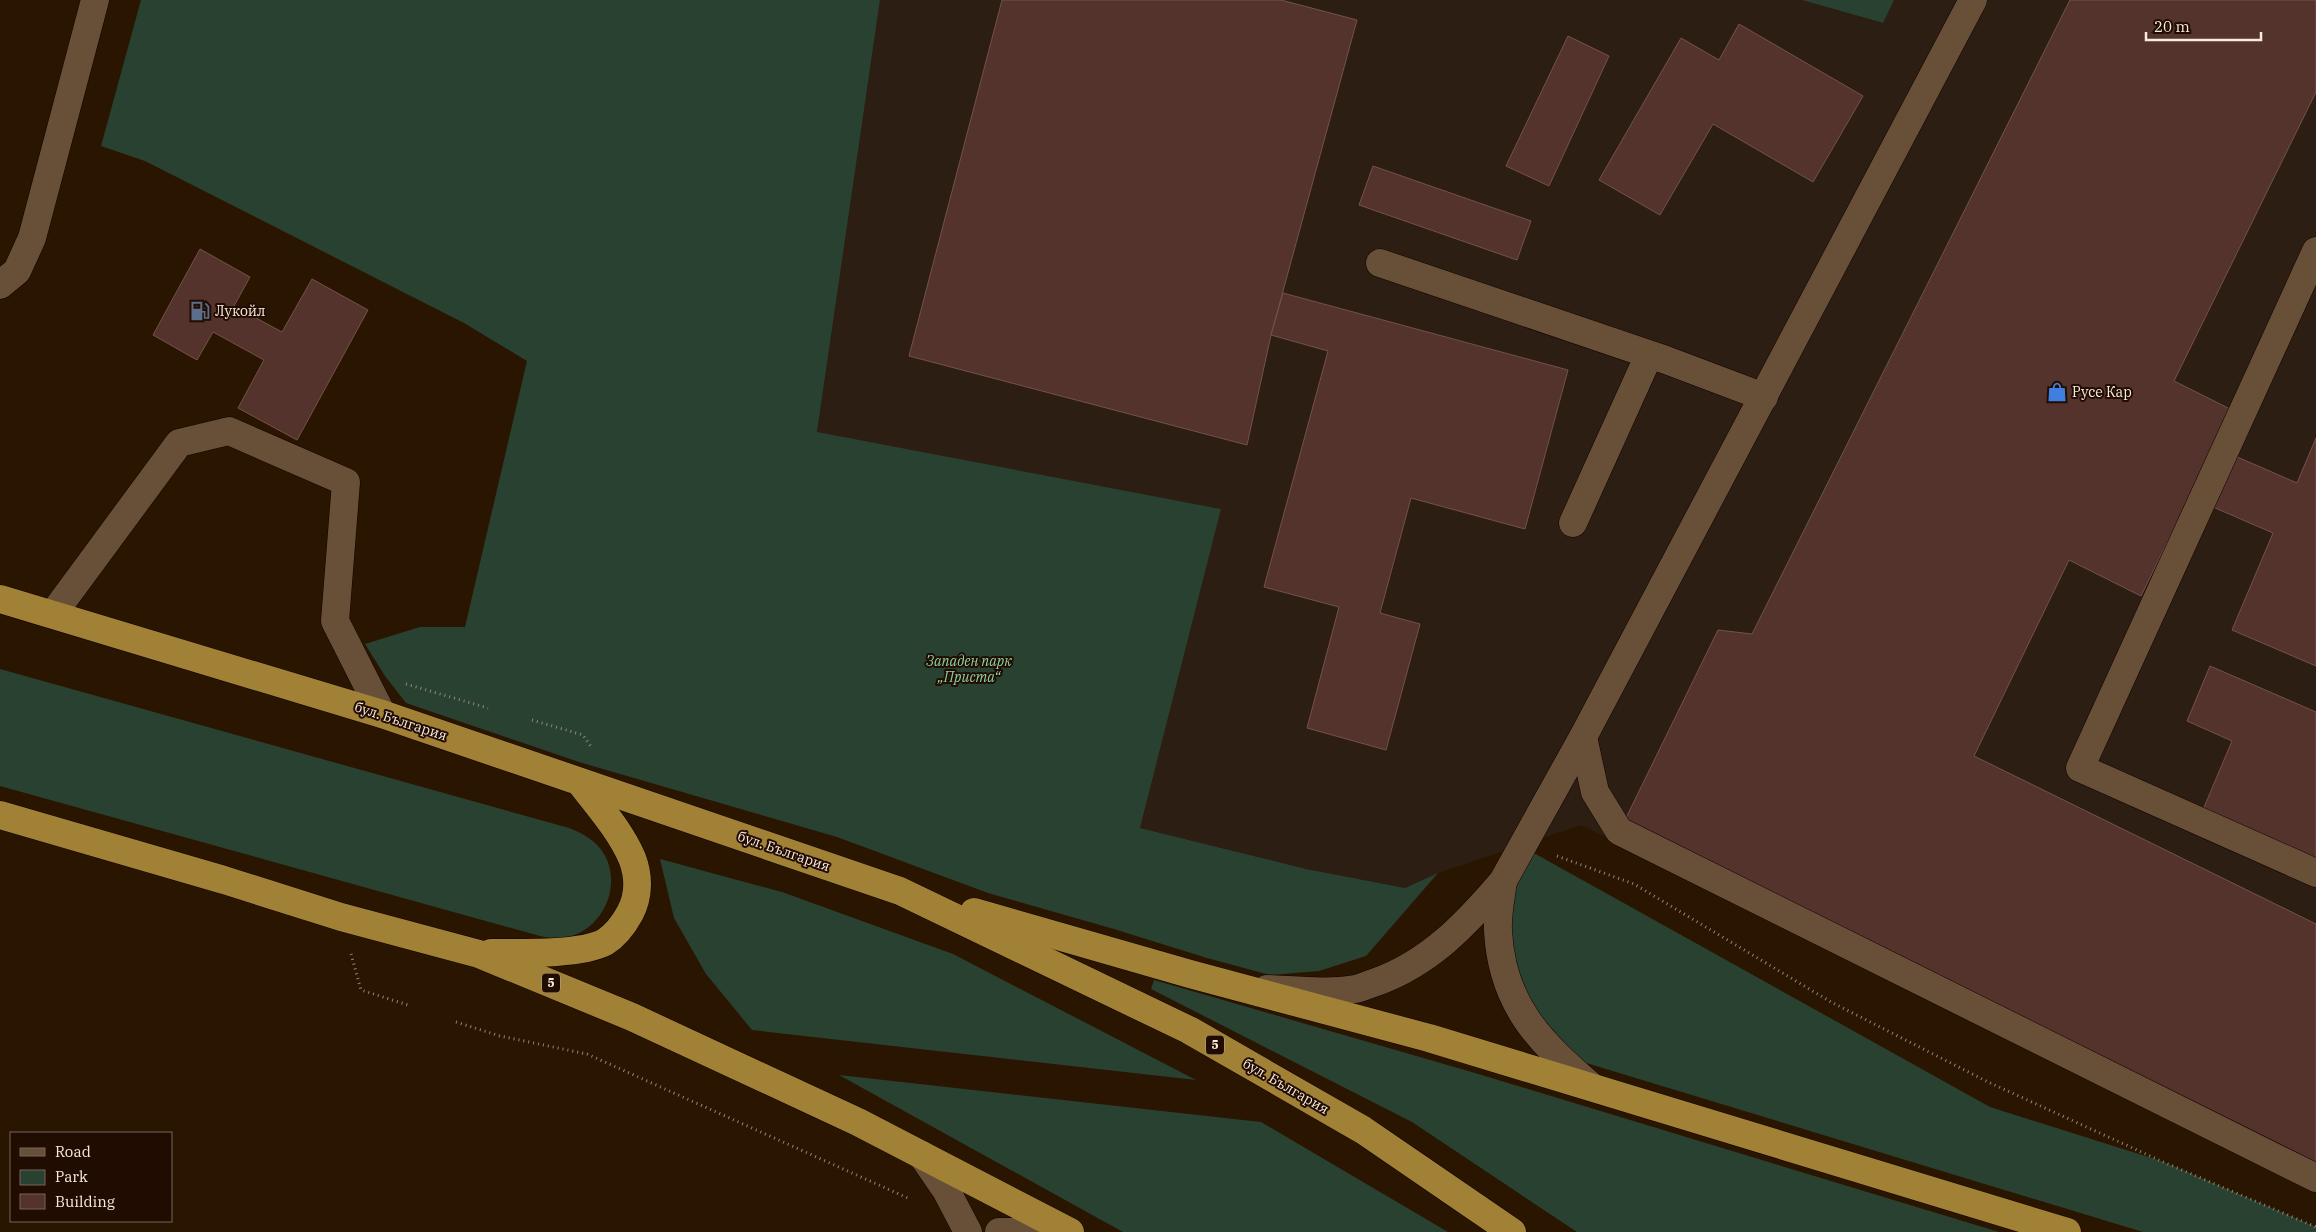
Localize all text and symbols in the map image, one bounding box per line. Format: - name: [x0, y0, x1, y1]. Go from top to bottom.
- scale bar: [2146, 10, 2261, 42]
- text: 20 m: [2154, 17, 2190, 36]
- fuel station icon: Лукойл: [189, 300, 211, 322]
- place label: Лукойл: [215, 302, 266, 320]
- shop icon: Русе Кар: [2046, 381, 2068, 403]
- place label: Русе Кар: [2072, 383, 2132, 401]
- park label: Западен парк „Приста“: [926, 652, 1012, 686]
- street label: бул. България: [352, 698, 450, 744]
- street label: бул. България: [736, 827, 832, 875]
- road number: 5: [542, 974, 560, 992]
- road number: 5: [1206, 1036, 1224, 1054]
- street label: бул. България: [1240, 1054, 1332, 1118]
- legend: [10, 1132, 172, 1222]
- text: Road: [55, 1142, 91, 1161]
- text: Park: [55, 1167, 88, 1186]
- text: Building: [55, 1192, 115, 1211]

